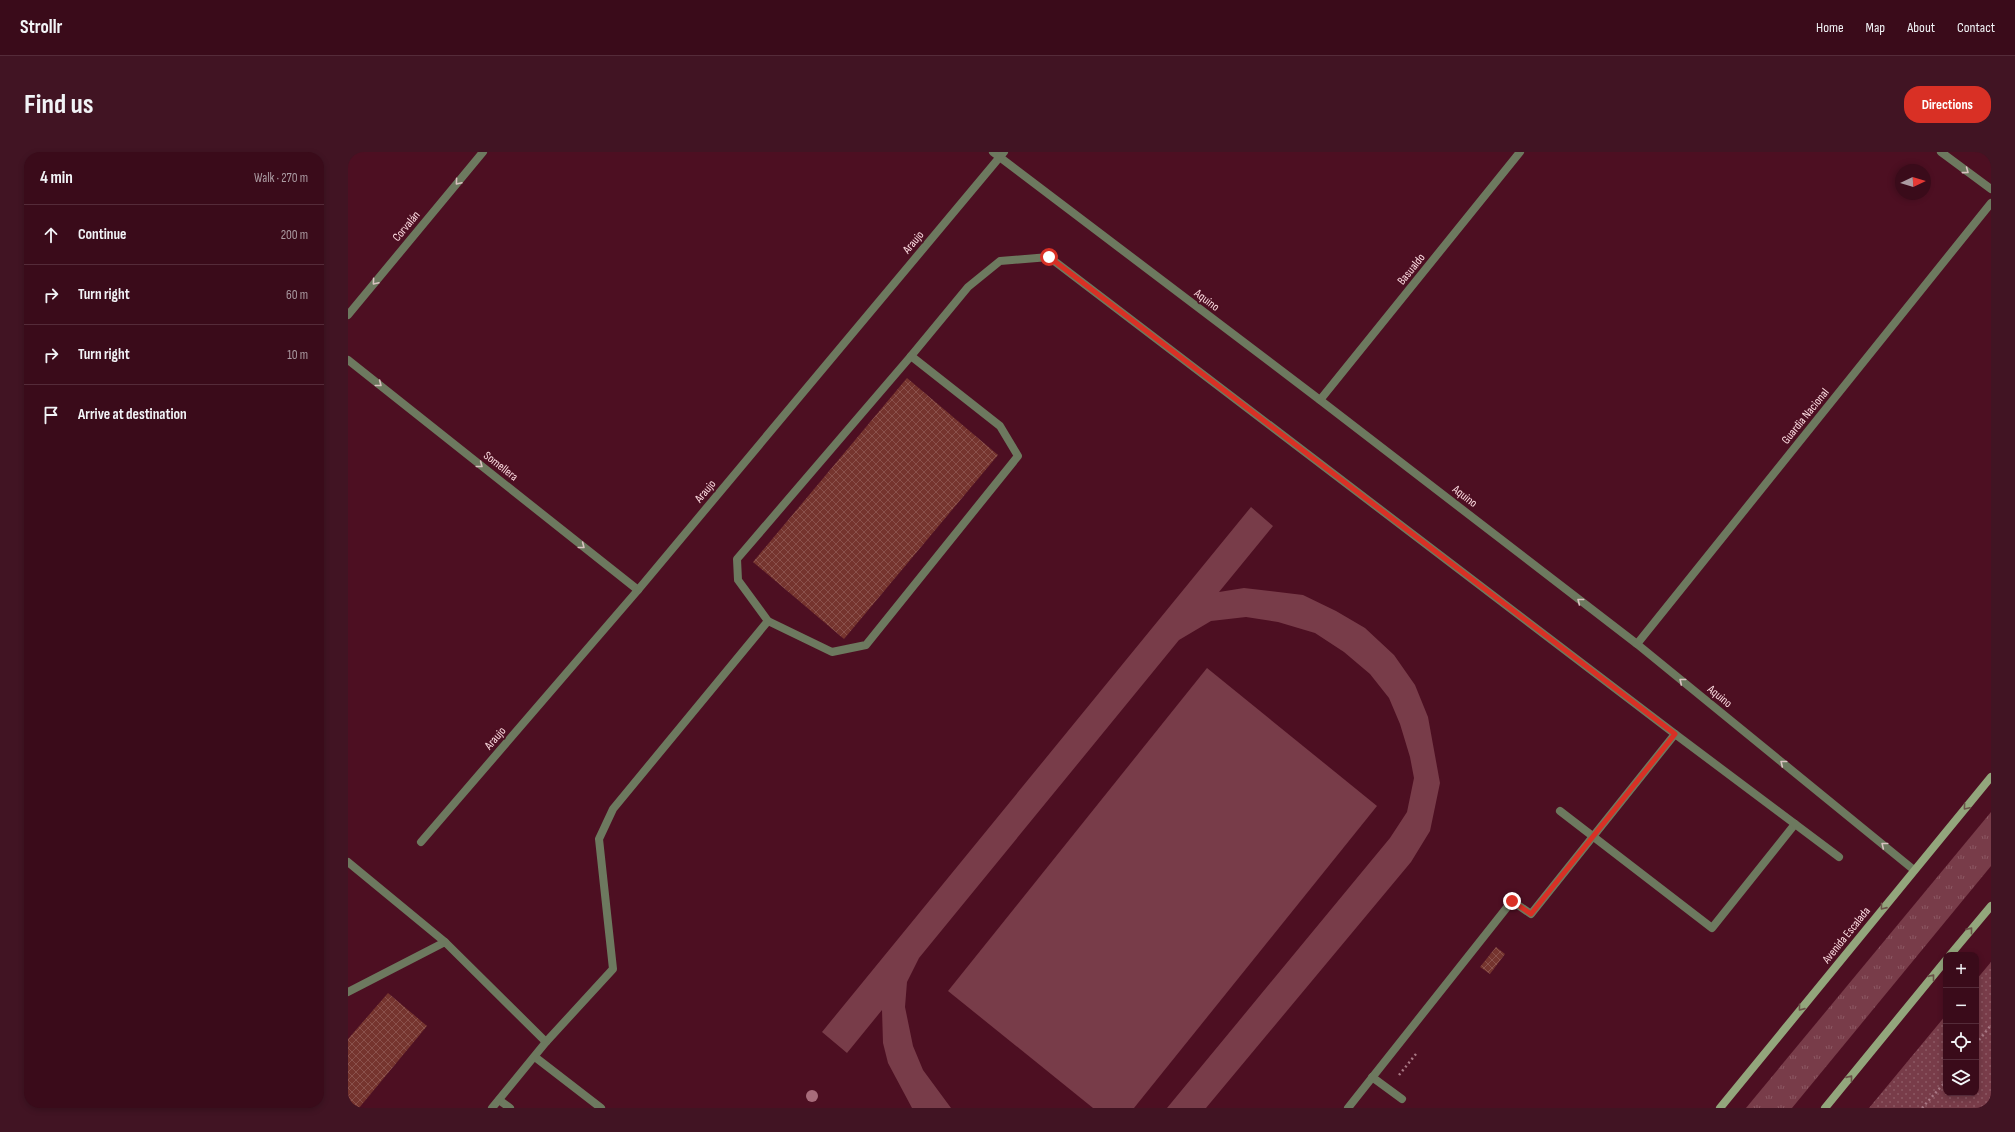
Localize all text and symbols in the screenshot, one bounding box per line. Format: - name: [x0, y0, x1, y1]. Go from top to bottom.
- text: Strollr: [20, 16, 62, 39]
- text: Home: [1816, 19, 1844, 36]
- text: Map: [1866, 19, 1885, 36]
- text: About: [1907, 19, 1935, 36]
- text: Contact: [1957, 19, 1995, 36]
- button: Directions: [1904, 86, 1991, 123]
- text: Find us: [24, 88, 93, 121]
- north arrow: [1895, 164, 1931, 200]
- one-way arrow: [1962, 166, 1969, 174]
- text: 4 min: [40, 168, 73, 188]
- text: Walk · 270 m: [254, 170, 308, 186]
- one-way arrow: [455, 177, 462, 185]
- street label: Corvalán: [389, 208, 423, 245]
- icon: ahead: [40, 224, 62, 246]
- text: Continue: [78, 225, 127, 244]
- text: 200 m: [281, 227, 308, 243]
- street label: Araujo: [899, 228, 927, 258]
- route start: [1040, 248, 1058, 266]
- street label: Basualdo: [1394, 251, 1429, 288]
- one-way arrow: [373, 278, 380, 285]
- icon: right: [40, 284, 62, 306]
- text: Turn right: [78, 285, 130, 304]
- street label: Aquino: [1190, 285, 1222, 315]
- text: 60 m: [286, 287, 308, 303]
- icon: right: [40, 344, 62, 366]
- text: Turn right: [78, 345, 130, 364]
- text: 10 m: [287, 347, 308, 363]
- one-way arrow: [374, 380, 381, 387]
- street label: Guardia Nacional: [1778, 385, 1832, 447]
- icon: arrive: [40, 404, 62, 426]
- text: Arrive at destination: [78, 405, 187, 424]
- street label: Somellera: [480, 448, 521, 485]
- one-way arrow: [476, 461, 483, 468]
- street label: Araujo: [691, 477, 719, 507]
- street label: Aquino: [1448, 481, 1480, 511]
- one-way arrow: [578, 541, 585, 548]
- one-way arrow: [1578, 598, 1585, 605]
- one-way arrow: [1680, 679, 1687, 686]
- street label: Aquino: [1703, 681, 1735, 711]
- street label: Araujo: [481, 724, 509, 754]
- one-way arrow: [1780, 761, 1788, 768]
- one-way arrow: [1964, 802, 1971, 810]
- one-way arrow: [1881, 843, 1888, 850]
- route end: [1503, 892, 1521, 910]
- one-way arrow: [1881, 903, 1888, 910]
- street label: Avenida Escalada: [1818, 904, 1874, 967]
- one-way arrow: [1966, 928, 1973, 935]
- map controls: [1943, 952, 1979, 1096]
- button: +: [1943, 952, 1979, 988]
- one-way arrow: [1928, 974, 1935, 982]
- button: −: [1943, 988, 1979, 1024]
- one-way arrow: [1799, 1004, 1806, 1011]
- button: locate: [1943, 1024, 1979, 1060]
- button: layers: [1943, 1060, 1979, 1096]
- one-way arrow: [1846, 1075, 1853, 1082]

